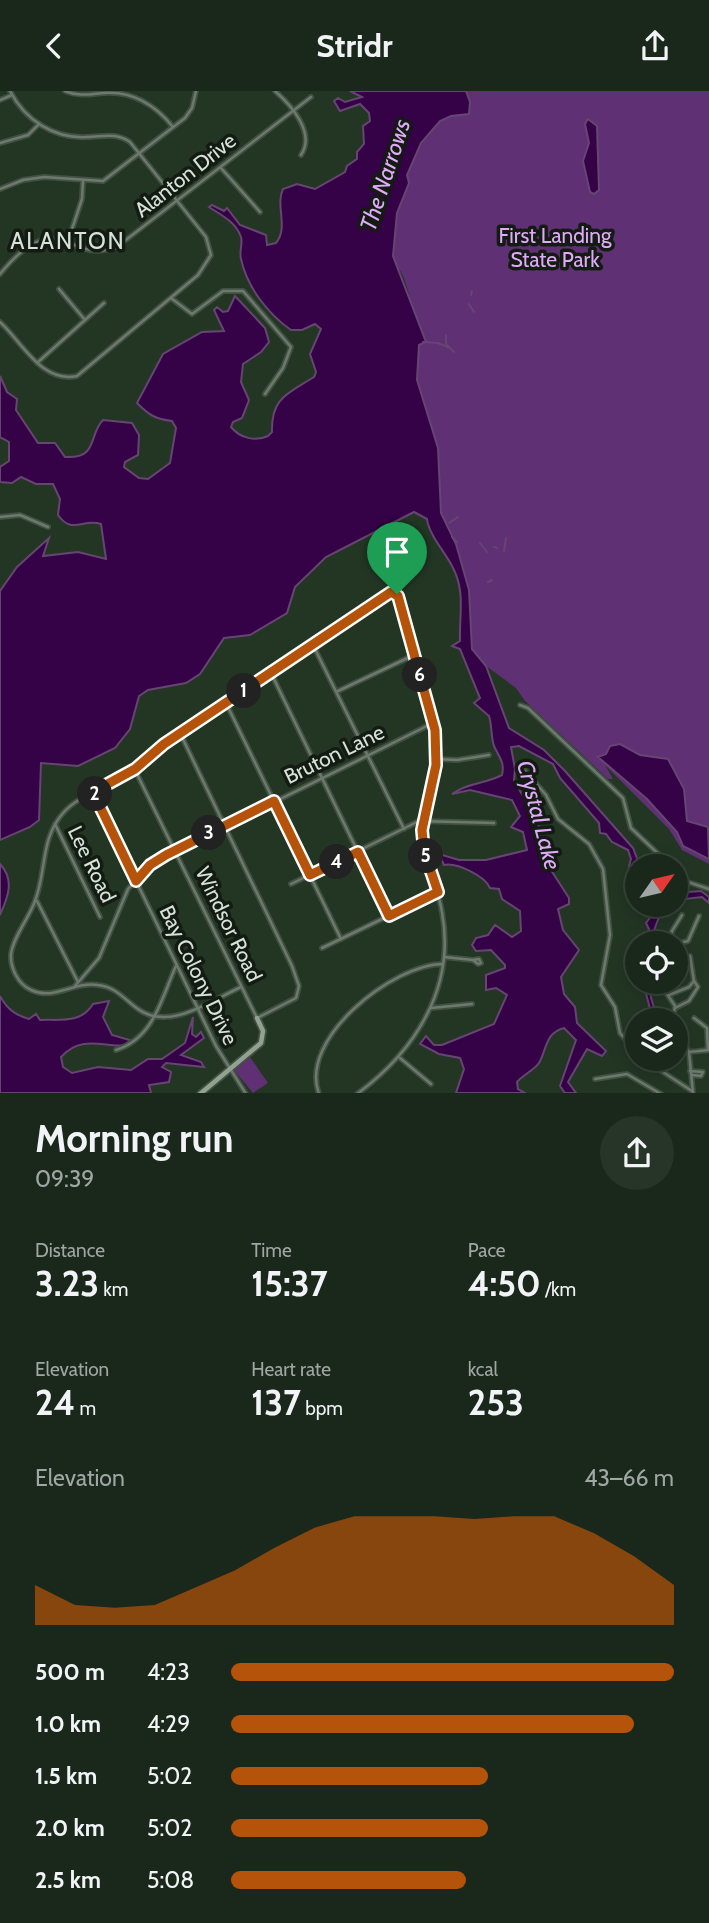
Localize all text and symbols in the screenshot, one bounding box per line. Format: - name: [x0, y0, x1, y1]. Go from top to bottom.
- text: Stridr: [316, 26, 393, 65]
- icon: back: [35, 27, 73, 65]
- icon: share: [636, 27, 674, 65]
- water label: The Narrows: [354, 116, 416, 234]
- street label: Alanton Drive: [129, 128, 241, 222]
- park label: First Landing State Park: [498, 223, 612, 272]
- district label: ALANTON: [10, 227, 126, 255]
- pin: [367, 522, 427, 594]
- icon: arrive: [378, 533, 416, 571]
- pin: 6: [402, 657, 438, 693]
- text: 6: [414, 663, 425, 686]
- pin: 1: [226, 673, 262, 709]
- text: 1: [240, 679, 247, 702]
- street label: Bruton Lane: [280, 719, 388, 789]
- water label: Crystal Lake: [511, 757, 567, 873]
- pin: 2: [78, 777, 112, 811]
- text: 2: [89, 782, 100, 805]
- pin: 3: [192, 815, 227, 851]
- text: 3: [203, 821, 214, 844]
- street label: Lee Road: [63, 822, 121, 906]
- pin: 5: [408, 839, 444, 873]
- text: 5: [420, 844, 431, 867]
- pin: 4: [320, 845, 354, 879]
- text: 4: [331, 850, 342, 873]
- north arrow: [625, 854, 688, 917]
- map controls: [625, 854, 688, 1071]
- street label: Windsor Road: [190, 862, 268, 986]
- street label: Bay Colony Drive: [154, 901, 244, 1049]
- button: locate: [625, 931, 688, 994]
- button: layers: [625, 1008, 688, 1071]
- text: Morning run: [35, 1115, 234, 1162]
- button: share: [600, 1116, 674, 1190]
- text: 09:39: [35, 1165, 94, 1193]
- text: Distance: [35, 1239, 105, 1262]
- text: Time: [251, 1239, 292, 1262]
- text: Pace: [468, 1239, 506, 1262]
- text: 3.23: [35, 1262, 99, 1305]
- text: 15:37: [251, 1262, 328, 1305]
- text: 4:50: [468, 1262, 541, 1305]
- text: km: [99, 1278, 128, 1301]
- text: /km: [541, 1278, 576, 1301]
- text: Elevation: [35, 1358, 109, 1381]
- text: Heart rate: [251, 1358, 331, 1381]
- text: kcal: [468, 1358, 498, 1381]
- text: 24: [35, 1381, 75, 1424]
- text: 137: [251, 1381, 301, 1424]
- text: 253: [468, 1381, 524, 1424]
- text: m: [75, 1397, 96, 1420]
- text: bpm: [301, 1397, 343, 1420]
- text: Elevation: [35, 1464, 125, 1492]
- text: 43–66 m: [584, 1464, 674, 1492]
- text: 500 m: [35, 1658, 105, 1686]
- text: 4:23: [147, 1658, 190, 1686]
- text: 1.0 km: [35, 1710, 101, 1738]
- text: 4:29: [147, 1710, 190, 1738]
- text: 1.5 km: [35, 1762, 97, 1790]
- text: 5:02: [147, 1762, 192, 1790]
- text: 2.0 km: [35, 1814, 105, 1842]
- text: 5:02: [147, 1814, 192, 1842]
- text: 2.5 km: [35, 1866, 101, 1894]
- text: 5:08: [147, 1866, 194, 1894]

